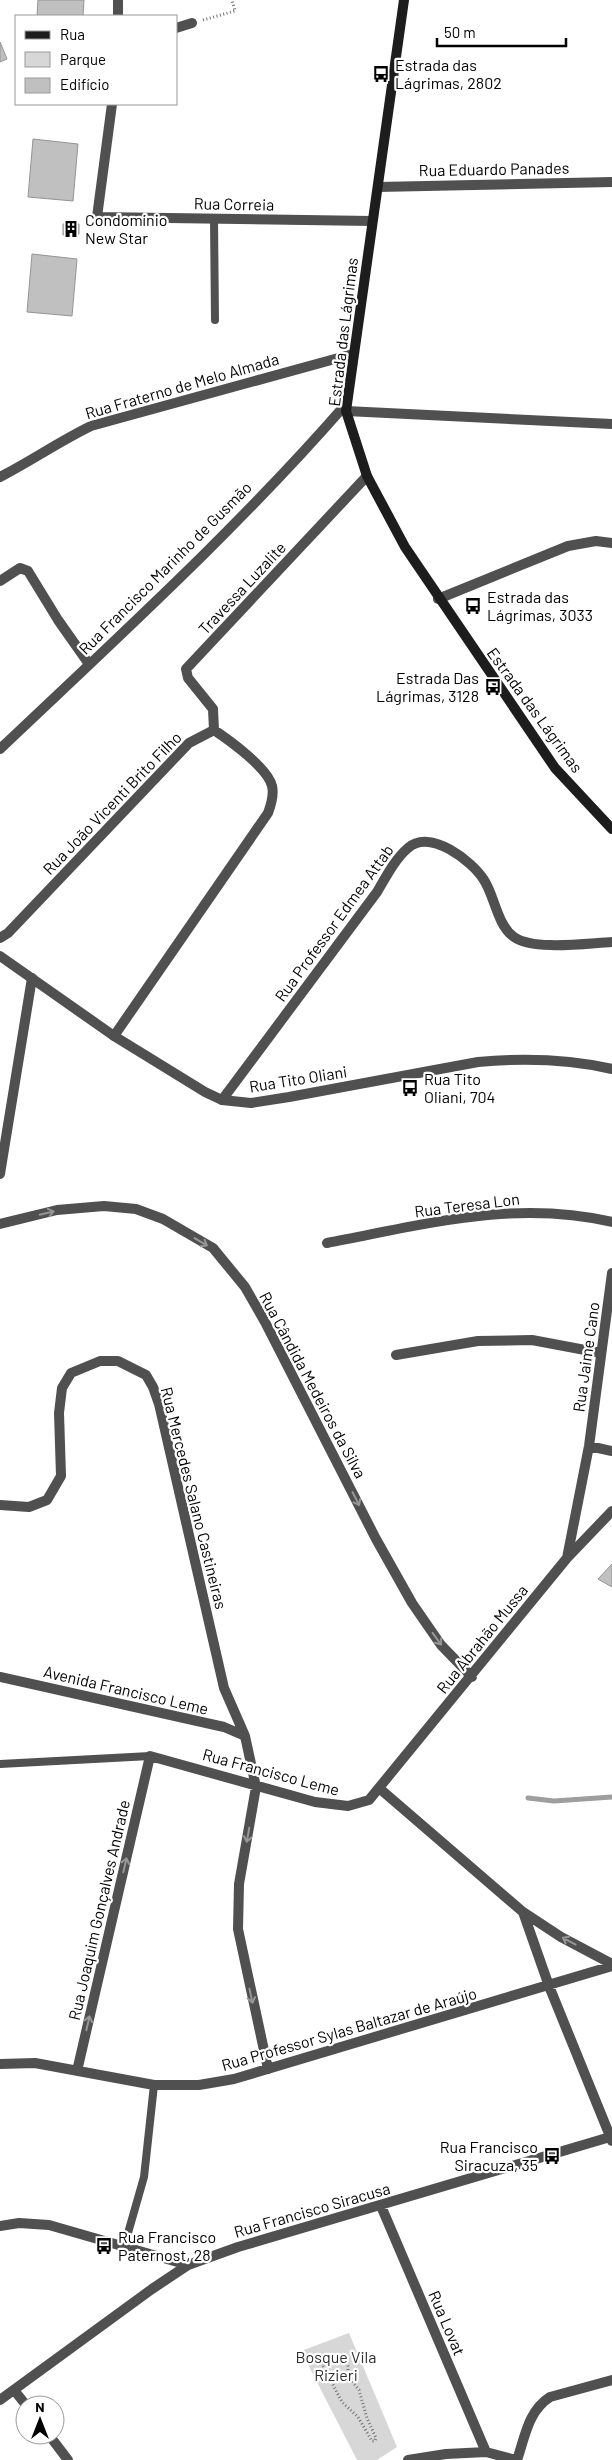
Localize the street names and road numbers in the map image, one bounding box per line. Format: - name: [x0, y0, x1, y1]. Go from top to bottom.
- street label: Rua Eduardo Panades: [419, 158, 569, 179]
- street label: Rua Correia: [194, 193, 274, 214]
- street label: Estrada das Lágrimas: [324, 256, 361, 407]
- street label: Rua Fraterno de Melo Almada: [83, 349, 281, 422]
- street label: Rua Francisco Marinho de Gusmão: [74, 477, 255, 658]
- street label: Travessa Luzalite: [194, 538, 289, 638]
- street label: Estrada das Lágrimas: [484, 643, 587, 776]
- street label: Rua João Vicenti Brito Filho: [38, 727, 185, 878]
- street label: Rua Professor Edmea Attab: [270, 841, 397, 1005]
- street label: Rua Tito Oliani: [248, 1061, 348, 1096]
- street label: Rua Teresa Lon: [413, 1189, 521, 1220]
- street label: Rua Cândida Medeiros da Silva: [256, 1288, 371, 1481]
- street label: Rua Jaime Cano: [568, 1301, 603, 1413]
- street label: Rua Mercedes Salano Castineiras: [158, 1385, 231, 1611]
- street label: Rua Abrahão Mussa: [432, 1581, 531, 1697]
- street label: Avenida Francisco Leme: [42, 1661, 211, 1718]
- street label: Rua Francisco Leme: [201, 1744, 342, 1799]
- street label: Rua Joaquim Gonçalves Andrade: [64, 1798, 133, 2022]
- street label: Rua Professor Sylas Baltazar de Araújo: [219, 1983, 479, 2074]
- street label: Rua Francisco Siracusa: [232, 2178, 392, 2241]
- street label: Rua Lovat: [425, 2288, 470, 2358]

